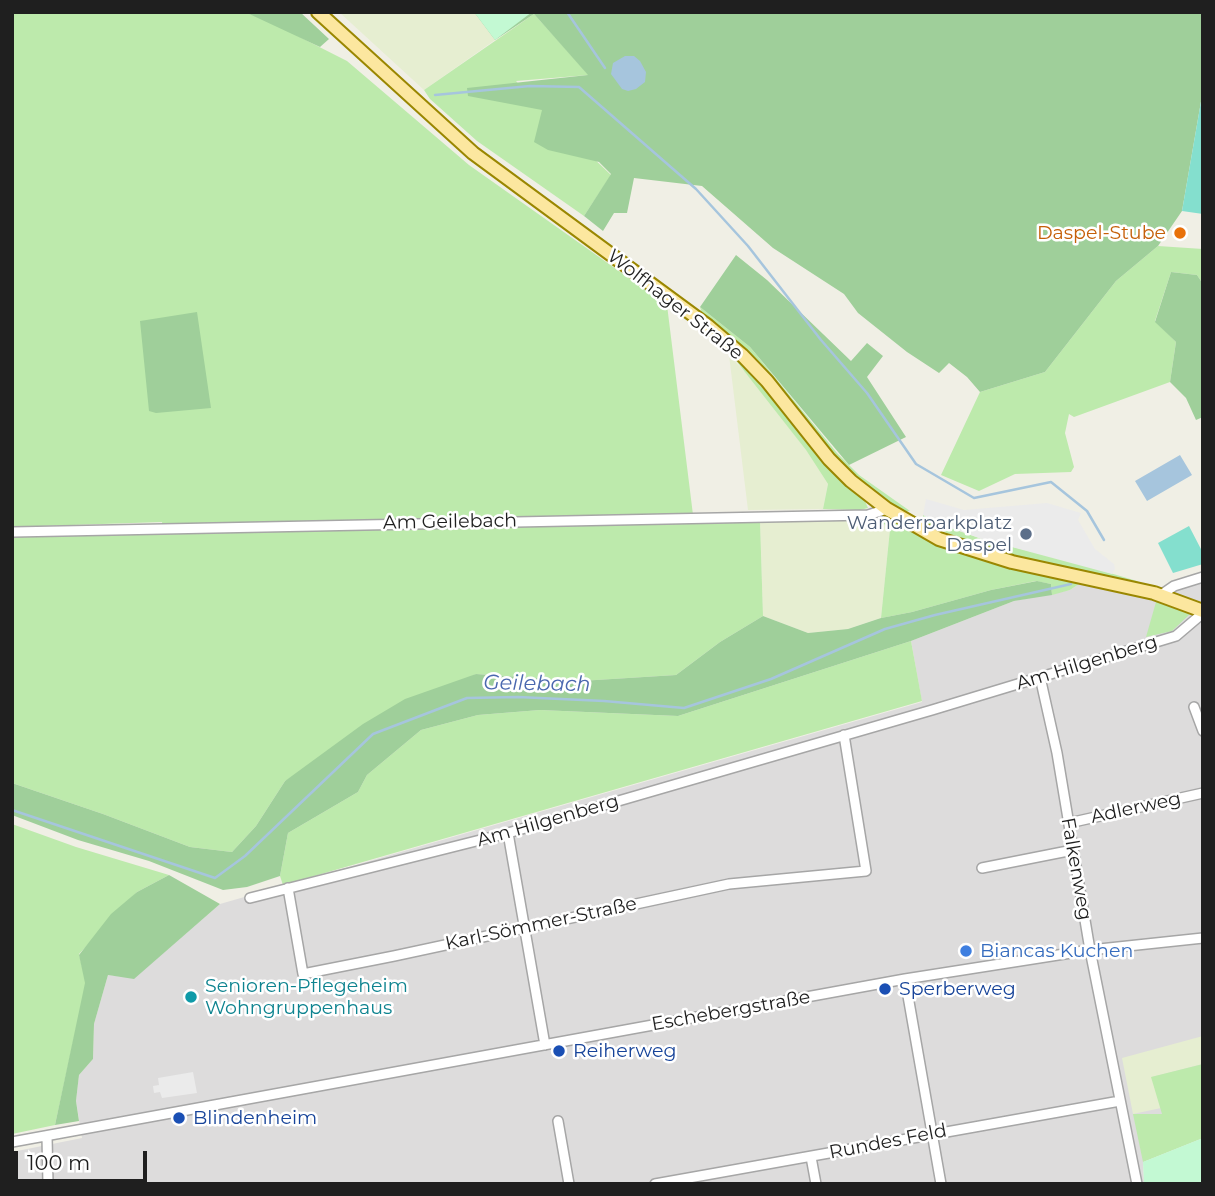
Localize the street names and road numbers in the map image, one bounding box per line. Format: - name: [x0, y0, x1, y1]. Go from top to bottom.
- street label: Wolfhager Straße: [602, 245, 748, 365]
- street label: Am Geilebach: [383, 509, 517, 535]
- street label: Am Hilgenberg: [1014, 631, 1160, 695]
- street label: Adlerweg: [1089, 787, 1183, 829]
- street label: Am Hilgenberg: [474, 790, 622, 852]
- street label: Falkenweg: [1056, 816, 1096, 922]
- street label: Karl-Sömmer-Straße: [443, 893, 639, 955]
- street label: Eschebergstraße: [650, 986, 812, 1036]
- street label: Rundes Feld: [827, 1119, 949, 1165]

